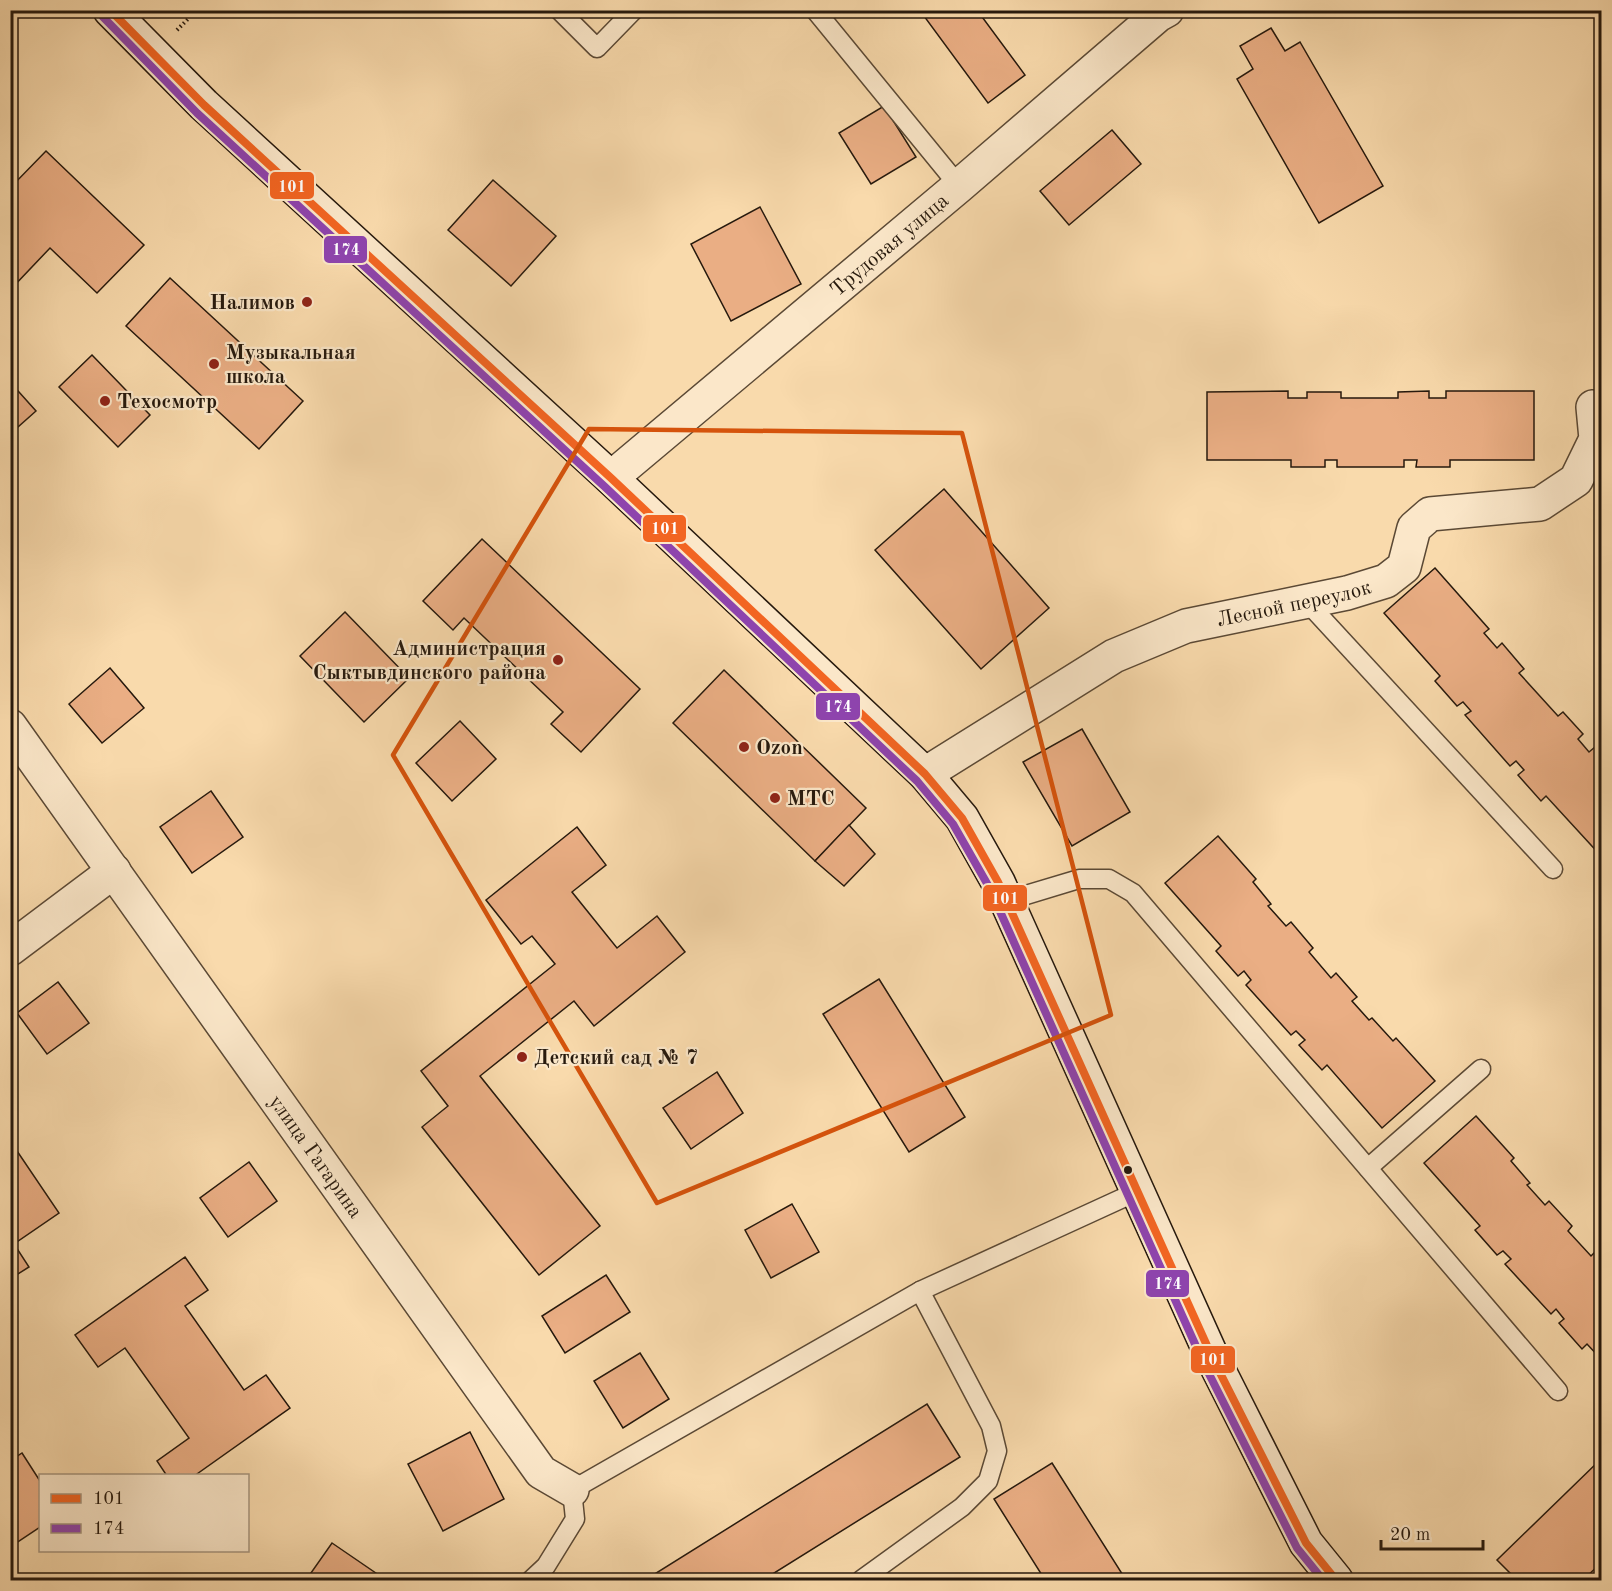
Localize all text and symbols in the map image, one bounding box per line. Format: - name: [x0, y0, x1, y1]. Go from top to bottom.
- line badge: 101: [269, 171, 315, 200]
- text: 101: [278, 180, 306, 196]
- street label: Трудовая улица: [827, 190, 953, 301]
- line badge: 174: [323, 235, 368, 264]
- text: 174: [332, 243, 360, 259]
- place label: Налимов: [210, 293, 295, 314]
- marker: Налимов: [300, 295, 314, 309]
- place label: Музыкальная школа: [226, 343, 356, 388]
- marker: Музыкальная школа: [207, 357, 221, 371]
- place label: Техосмотр: [117, 392, 217, 413]
- marker: Техосмотр: [98, 394, 112, 408]
- line badge: 101: [642, 514, 687, 543]
- text: 101: [651, 522, 679, 538]
- street label: Лесной переулок: [1215, 577, 1375, 631]
- place label: Администрация Сыктывдинского района: [313, 639, 546, 684]
- marker: Администрация Сыктывдинского района: [551, 653, 565, 667]
- line badge: 174: [815, 692, 861, 721]
- text: 174: [824, 700, 852, 716]
- place label: Ozon: [756, 738, 803, 759]
- marker: Ozon: [737, 740, 751, 754]
- place label: МТС: [787, 789, 835, 810]
- marker: МТС: [768, 791, 782, 805]
- line badge: 101: [982, 884, 1028, 912]
- text: 101: [991, 892, 1019, 908]
- place label: Детский сад № 7: [534, 1048, 698, 1069]
- marker: Детский сад № 7: [515, 1050, 529, 1064]
- street label: улица Гагарина: [264, 1092, 366, 1222]
- unlabelled marker: [1122, 1164, 1134, 1176]
- line badge: 174: [1145, 1269, 1190, 1298]
- text: 174: [1154, 1277, 1182, 1293]
- line badge: 101: [1190, 1345, 1236, 1374]
- text: 101: [1199, 1353, 1227, 1369]
- legend: [39, 1474, 249, 1552]
- text: 101: [93, 1490, 124, 1508]
- scale bar: [1381, 1513, 1483, 1551]
- text: 174: [93, 1520, 124, 1538]
- text: 20 m: [1390, 1526, 1430, 1544]

